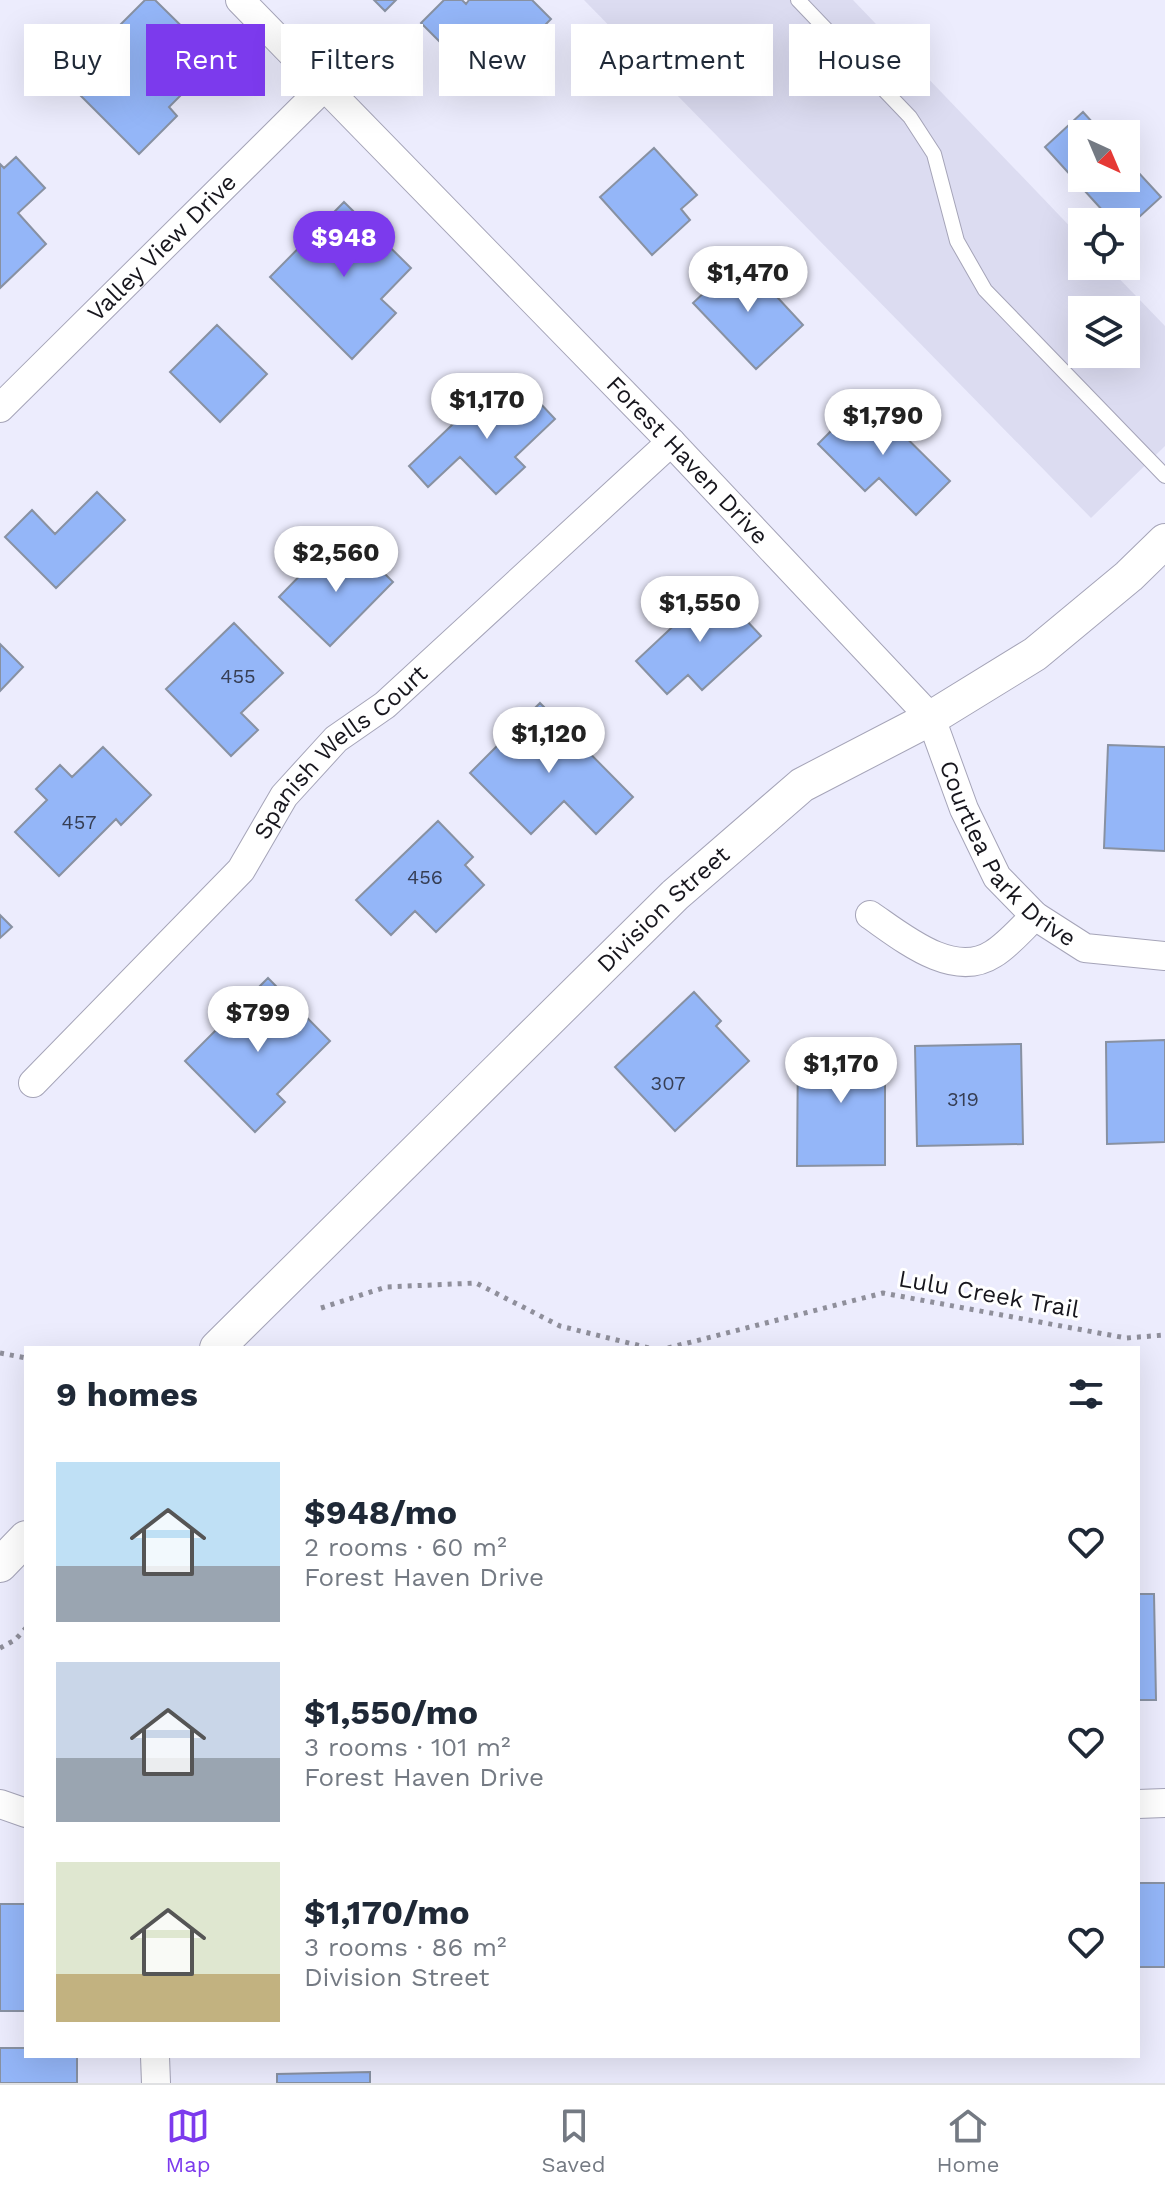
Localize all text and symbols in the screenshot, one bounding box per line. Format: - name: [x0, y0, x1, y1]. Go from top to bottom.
- chip: Buy: [24, 24, 130, 96]
- chip: Rent: [146, 24, 265, 96]
- chip: Filters: [281, 24, 423, 96]
- chip: New: [439, 24, 555, 96]
- chip: Apartment: [571, 24, 773, 96]
- chip: House: [789, 24, 930, 96]
- north arrow: [1068, 120, 1140, 192]
- map controls: [1068, 120, 1140, 368]
- street label: Valley View Drive: [82, 168, 242, 327]
- button: locate: [1068, 208, 1140, 280]
- pin: $948: [297, 211, 391, 279]
- text: $948: [311, 222, 377, 252]
- pin: $1,470: [683, 246, 813, 314]
- text: $1,470: [707, 257, 789, 287]
- button: layers: [1068, 296, 1140, 368]
- street label: Forest Haven Drive: [601, 371, 774, 550]
- pin: $1,170: [422, 373, 552, 441]
- text: $1,170: [449, 384, 525, 414]
- pin: $1,790: [818, 389, 948, 457]
- text: $1,790: [842, 400, 924, 430]
- pin: $2,560: [271, 526, 401, 594]
- text: $2,560: [292, 537, 380, 567]
- pin: $1,550: [635, 576, 765, 644]
- text: $1,550: [659, 587, 741, 617]
- street label: Spanish Wells Court: [248, 659, 433, 844]
- house number: 455: [220, 664, 256, 688]
- pin: $1,120: [484, 707, 614, 775]
- text: $1,120: [511, 718, 587, 748]
- street label: Courtlea Park Drive: [934, 757, 1081, 952]
- house number: 457: [61, 810, 97, 834]
- street label: Division Street: [591, 840, 735, 978]
- house number: 456: [407, 865, 443, 889]
- pin: $799: [211, 986, 305, 1054]
- text: $799: [226, 997, 290, 1027]
- pin: $1,170: [776, 1037, 906, 1105]
- text: $1,170: [803, 1048, 879, 1078]
- house number: 307: [651, 1071, 685, 1095]
- house number: 319: [947, 1087, 979, 1111]
- street label: Lulu Creek Trail: [896, 1264, 1082, 1324]
- icon: filters: [1064, 1372, 1108, 1416]
- text: 9 homes: [56, 1374, 198, 1414]
- text: $948/mo: [304, 1492, 457, 1532]
- icon: home: [120, 1494, 216, 1590]
- icon: heart: [1064, 1520, 1108, 1564]
- text: 2 rooms · 60 m²: [304, 1532, 507, 1562]
- text: Forest Haven Drive: [304, 1562, 544, 1592]
- text: $1,550/mo: [304, 1692, 478, 1732]
- icon: home: [120, 1694, 216, 1790]
- icon: heart: [1064, 1720, 1108, 1764]
- text: 3 rooms · 101 m²: [304, 1732, 511, 1762]
- text: Forest Haven Drive: [304, 1762, 544, 1792]
- text: $1,170/mo: [304, 1892, 470, 1932]
- icon: home: [120, 1894, 216, 1990]
- icon: heart: [1064, 1920, 1108, 1964]
- text: 3 rooms · 86 m²: [304, 1932, 506, 1962]
- text: Division Street: [304, 1962, 489, 1992]
- tab: Map: [166, 2104, 210, 2177]
- tab: Saved: [542, 2104, 605, 2177]
- tab: Home: [937, 2104, 999, 2177]

